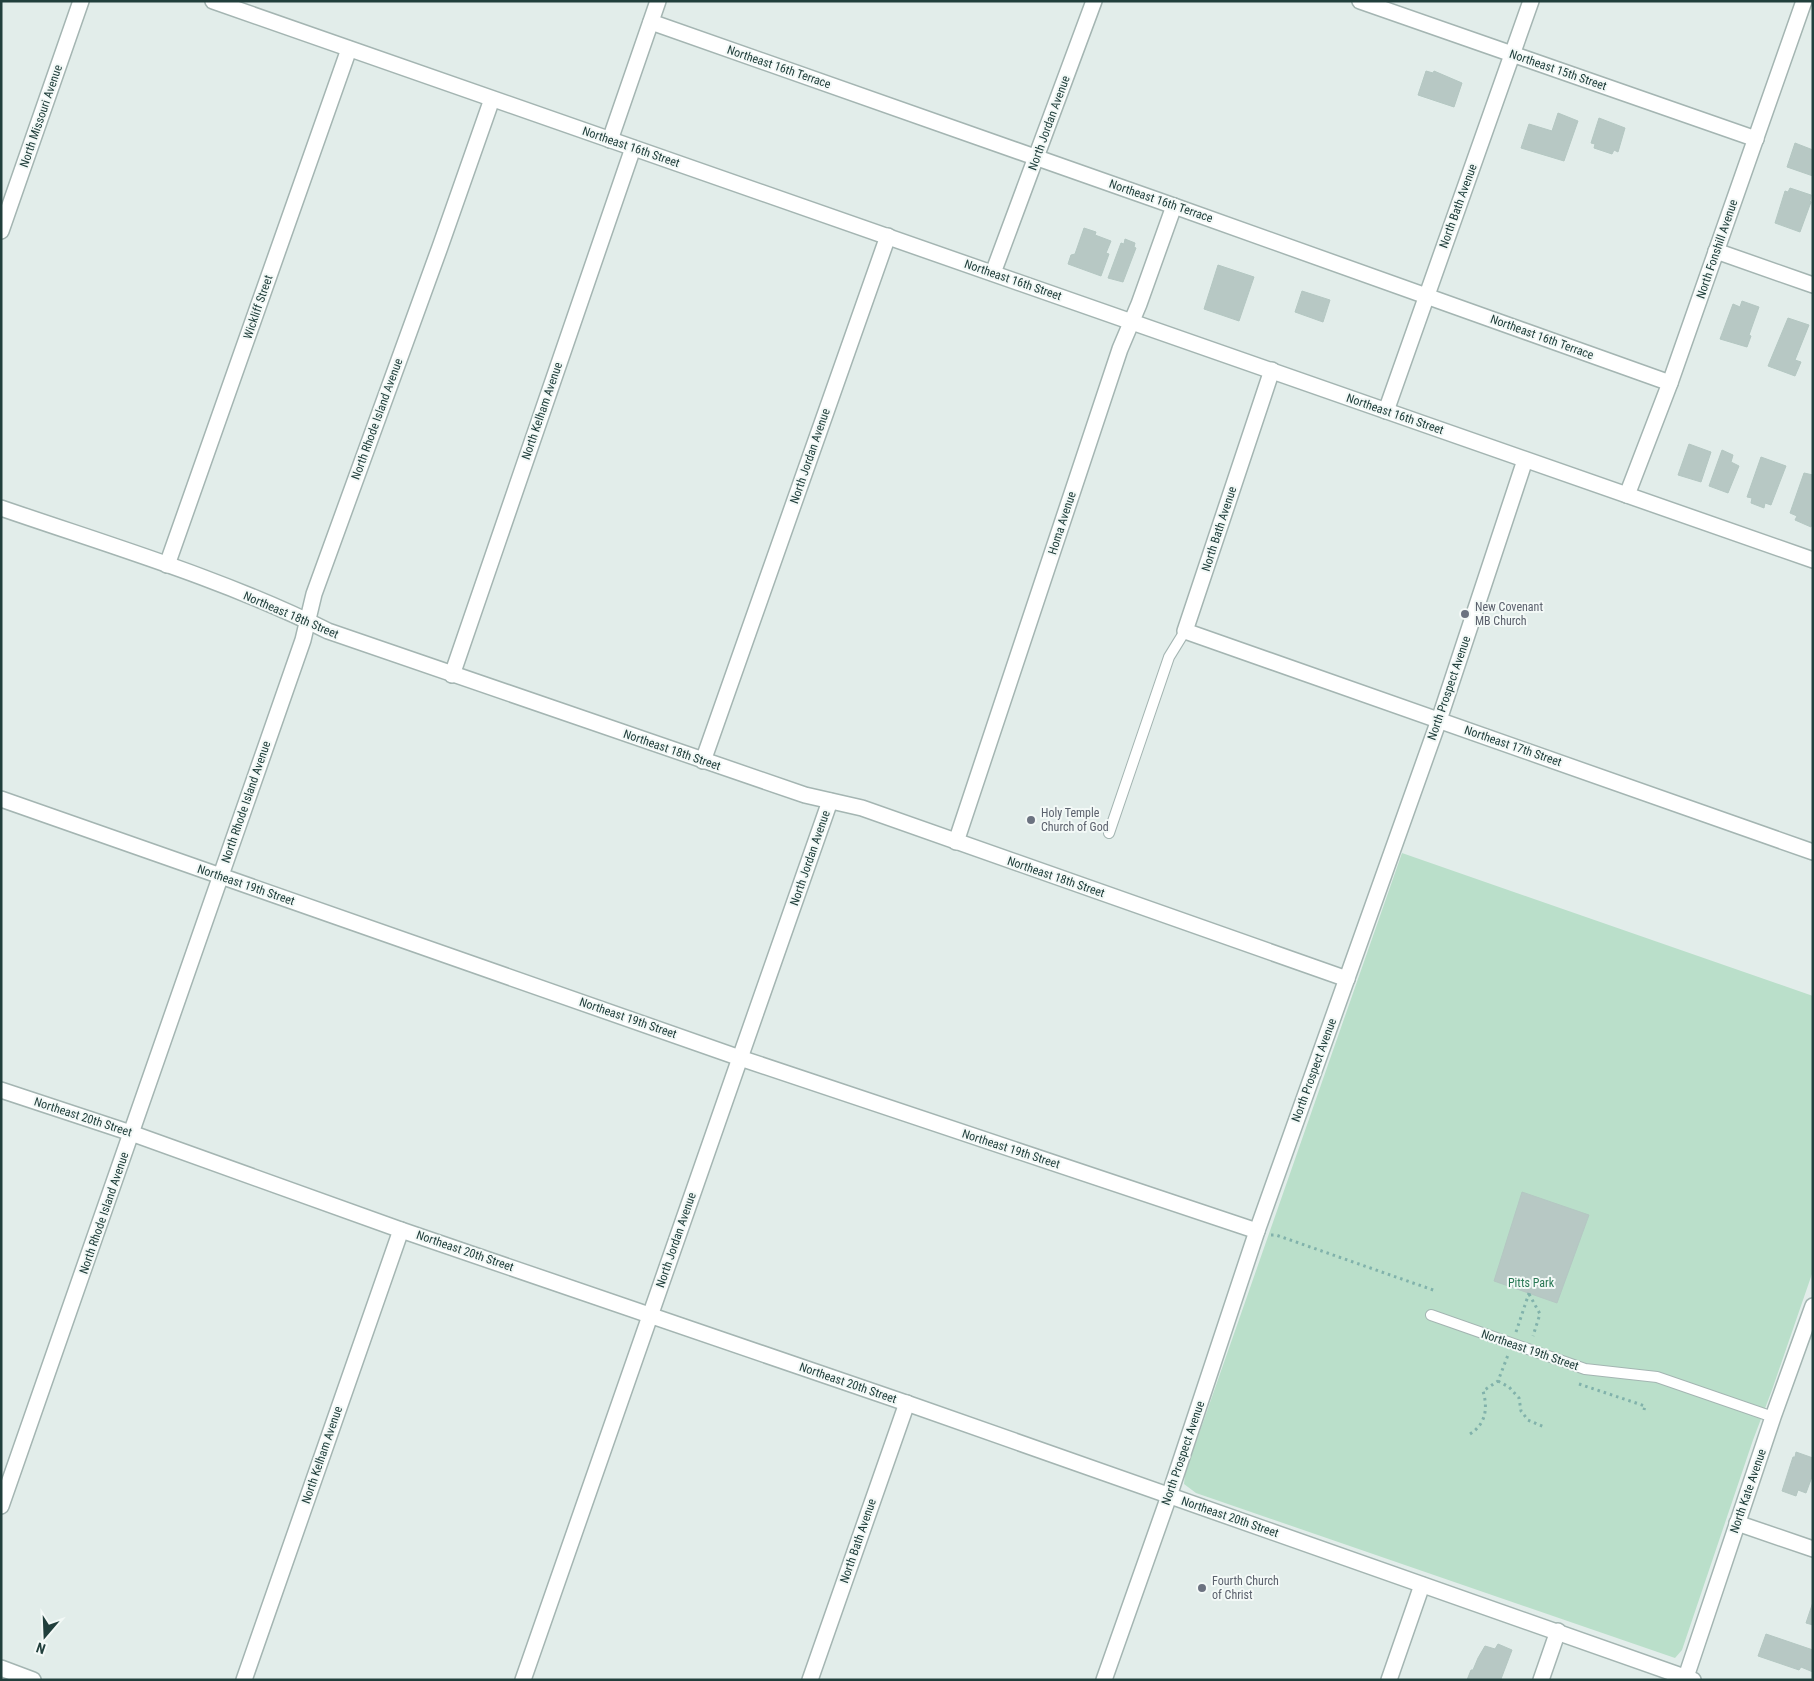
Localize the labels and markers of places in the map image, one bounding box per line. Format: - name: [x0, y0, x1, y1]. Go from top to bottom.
- place label: New Covenant MB Church: [1475, 600, 1543, 628]
- marker: New Covenant MB Church: [1459, 608, 1471, 620]
- place label: Holy Temple Church of God: [1041, 806, 1109, 834]
- marker: Holy Temple Church of God: [1025, 814, 1037, 826]
- place label: Fourth Church of Christ: [1212, 1574, 1279, 1602]
- marker: Fourth Church of Christ: [1196, 1582, 1208, 1594]

